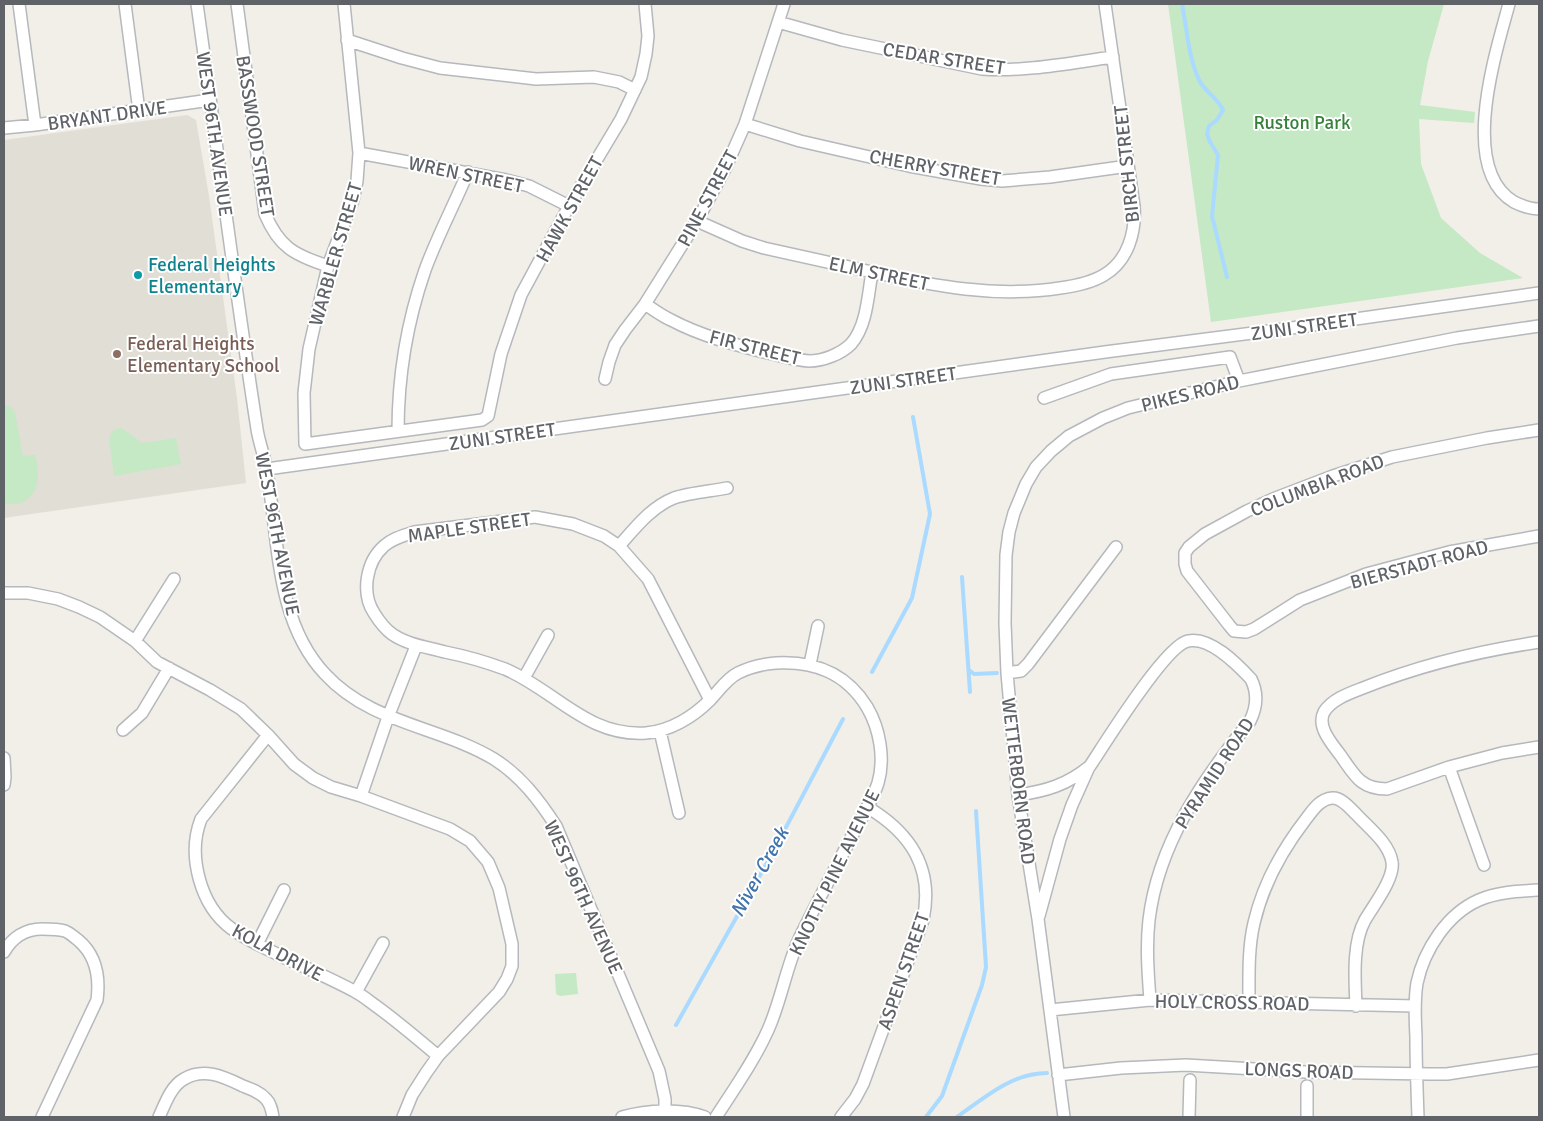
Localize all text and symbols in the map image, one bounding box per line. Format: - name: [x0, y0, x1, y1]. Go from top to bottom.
- street label: CEDAR STREET: [881, 38, 1007, 81]
- street label: WEST 96TH AVENUE: [191, 50, 237, 218]
- street label: BASSWOOD STREET: [230, 54, 280, 219]
- street label: BRYANT DRIVE: [46, 96, 168, 136]
- street label: BIRCH STREET: [1109, 103, 1145, 224]
- park label: Ruston Park: [1253, 111, 1351, 135]
- street label: CHERRY STREET: [867, 145, 1003, 191]
- street label: PINE STREET: [672, 146, 744, 251]
- street label: WREN STREET: [406, 151, 526, 199]
- street label: HAWK STREET: [531, 152, 609, 267]
- street label: WARBLER STREET: [304, 179, 368, 329]
- street label: ELM STREET: [827, 252, 932, 296]
- place label: Federal Heights Elementary: [148, 253, 276, 299]
- marker: Federal Heights Elementary: [132, 269, 144, 281]
- street label: ZUNI STREET: [1249, 308, 1360, 346]
- street label: FIR STREET: [707, 325, 803, 371]
- place label: Federal Heights Elementary School: [127, 332, 280, 378]
- marker: Federal Heights Elementary School: [111, 348, 123, 360]
- street label: ZUNI STREET: [848, 362, 959, 400]
- street label: PIKES ROAD: [1139, 370, 1242, 418]
- street label: ZUNI STREET: [447, 418, 558, 456]
- street label: COLUMBIA ROAD: [1247, 449, 1388, 522]
- street label: WEST 96TH AVENUE: [249, 450, 305, 618]
- street label: MAPLE STREET: [406, 507, 533, 549]
- street label: BIERSTADT ROAD: [1348, 535, 1491, 595]
- street label: WETTERBORN ROAD: [996, 696, 1040, 866]
- street label: PYRAMID ROAD: [1170, 713, 1260, 834]
- street label: KNOTTY PINE AVENUE: [784, 785, 886, 960]
- street label: WEST 96TH AVENUE: [538, 817, 628, 978]
- water label: Niver Creek: [725, 821, 795, 921]
- street label: ASPEN STREET: [873, 909, 935, 1033]
- street label: KOLA DRIVE: [228, 919, 327, 987]
- street label: HOLY CROSS ROAD: [1154, 990, 1310, 1016]
- street label: LONGS ROAD: [1244, 1057, 1354, 1085]

